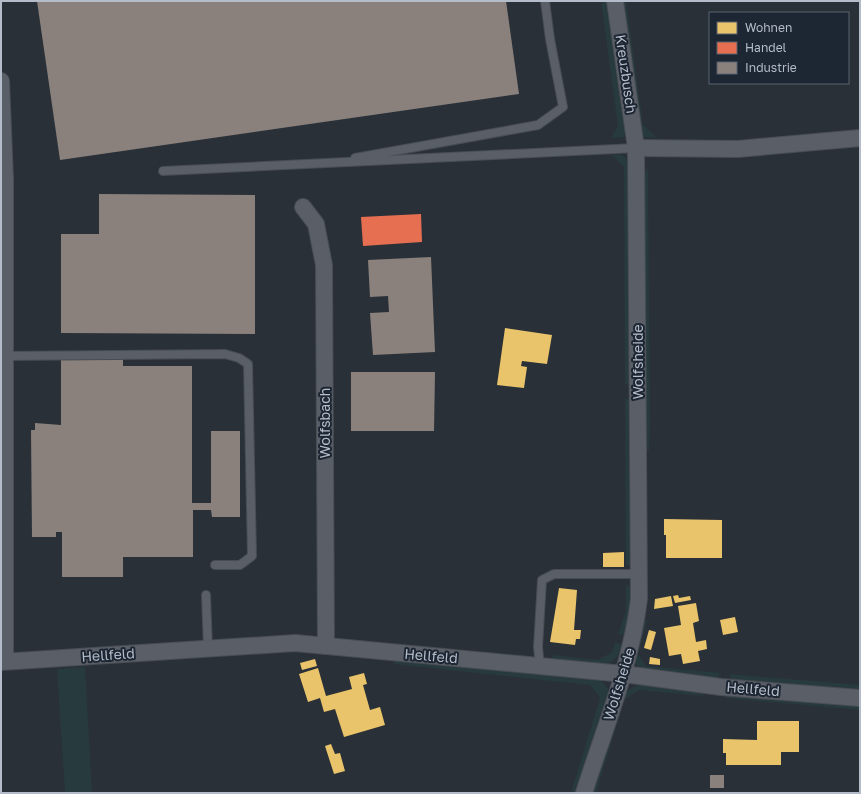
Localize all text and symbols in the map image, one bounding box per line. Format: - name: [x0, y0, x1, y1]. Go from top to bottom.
- legend: [709, 12, 849, 84]
- text: Wohnen: [745, 20, 792, 35]
- street label: Kreuzbusch: [613, 33, 640, 114]
- text: Handel: [745, 40, 787, 55]
- text: Industrie: [745, 60, 797, 75]
- street label: Wolfsheide: [629, 324, 646, 400]
- street label: Wolfsbach: [316, 388, 333, 458]
- street label: Hellfeld: [81, 644, 135, 665]
- street label: Hellfeld: [404, 645, 458, 666]
- street label: Wolfsheide: [599, 645, 638, 722]
- street label: Hellfeld: [726, 678, 780, 699]

